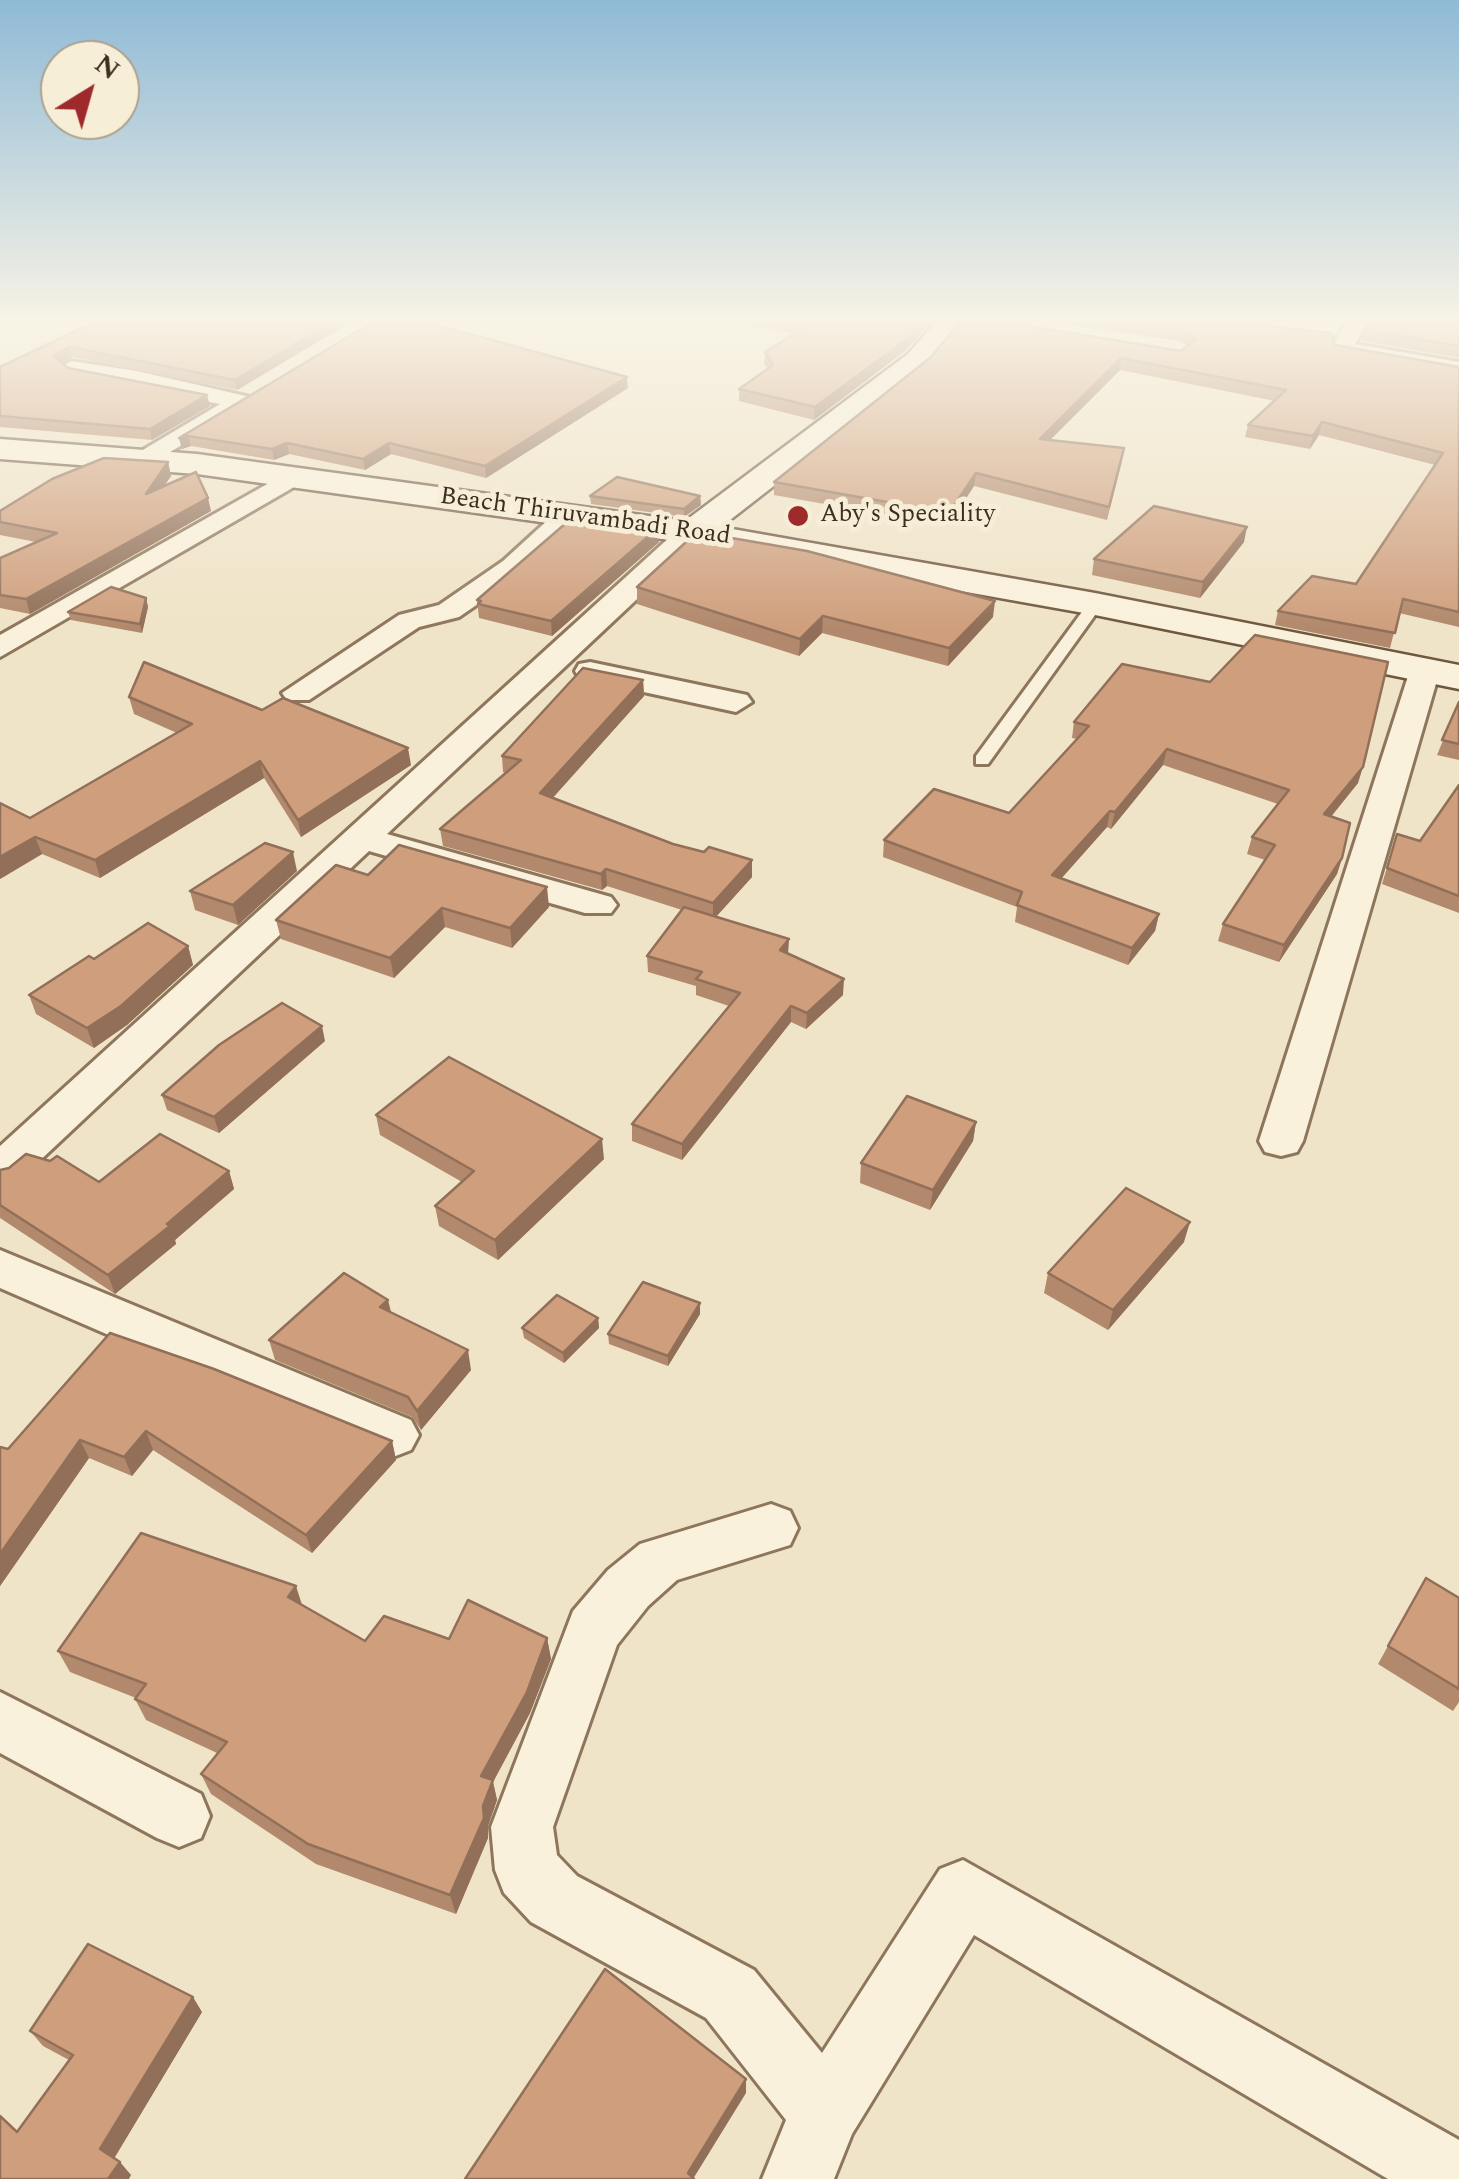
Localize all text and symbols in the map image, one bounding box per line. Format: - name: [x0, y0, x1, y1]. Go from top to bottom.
- north arrow: [40, 40, 140, 140]
- text: N: [85, 43, 129, 91]
- street label: Beach Thiruvambadi Road: [438, 483, 732, 553]
- place label: Aby's Speciality: [820, 501, 995, 531]
- marker: Aby's Speciality: [785, 503, 811, 529]

